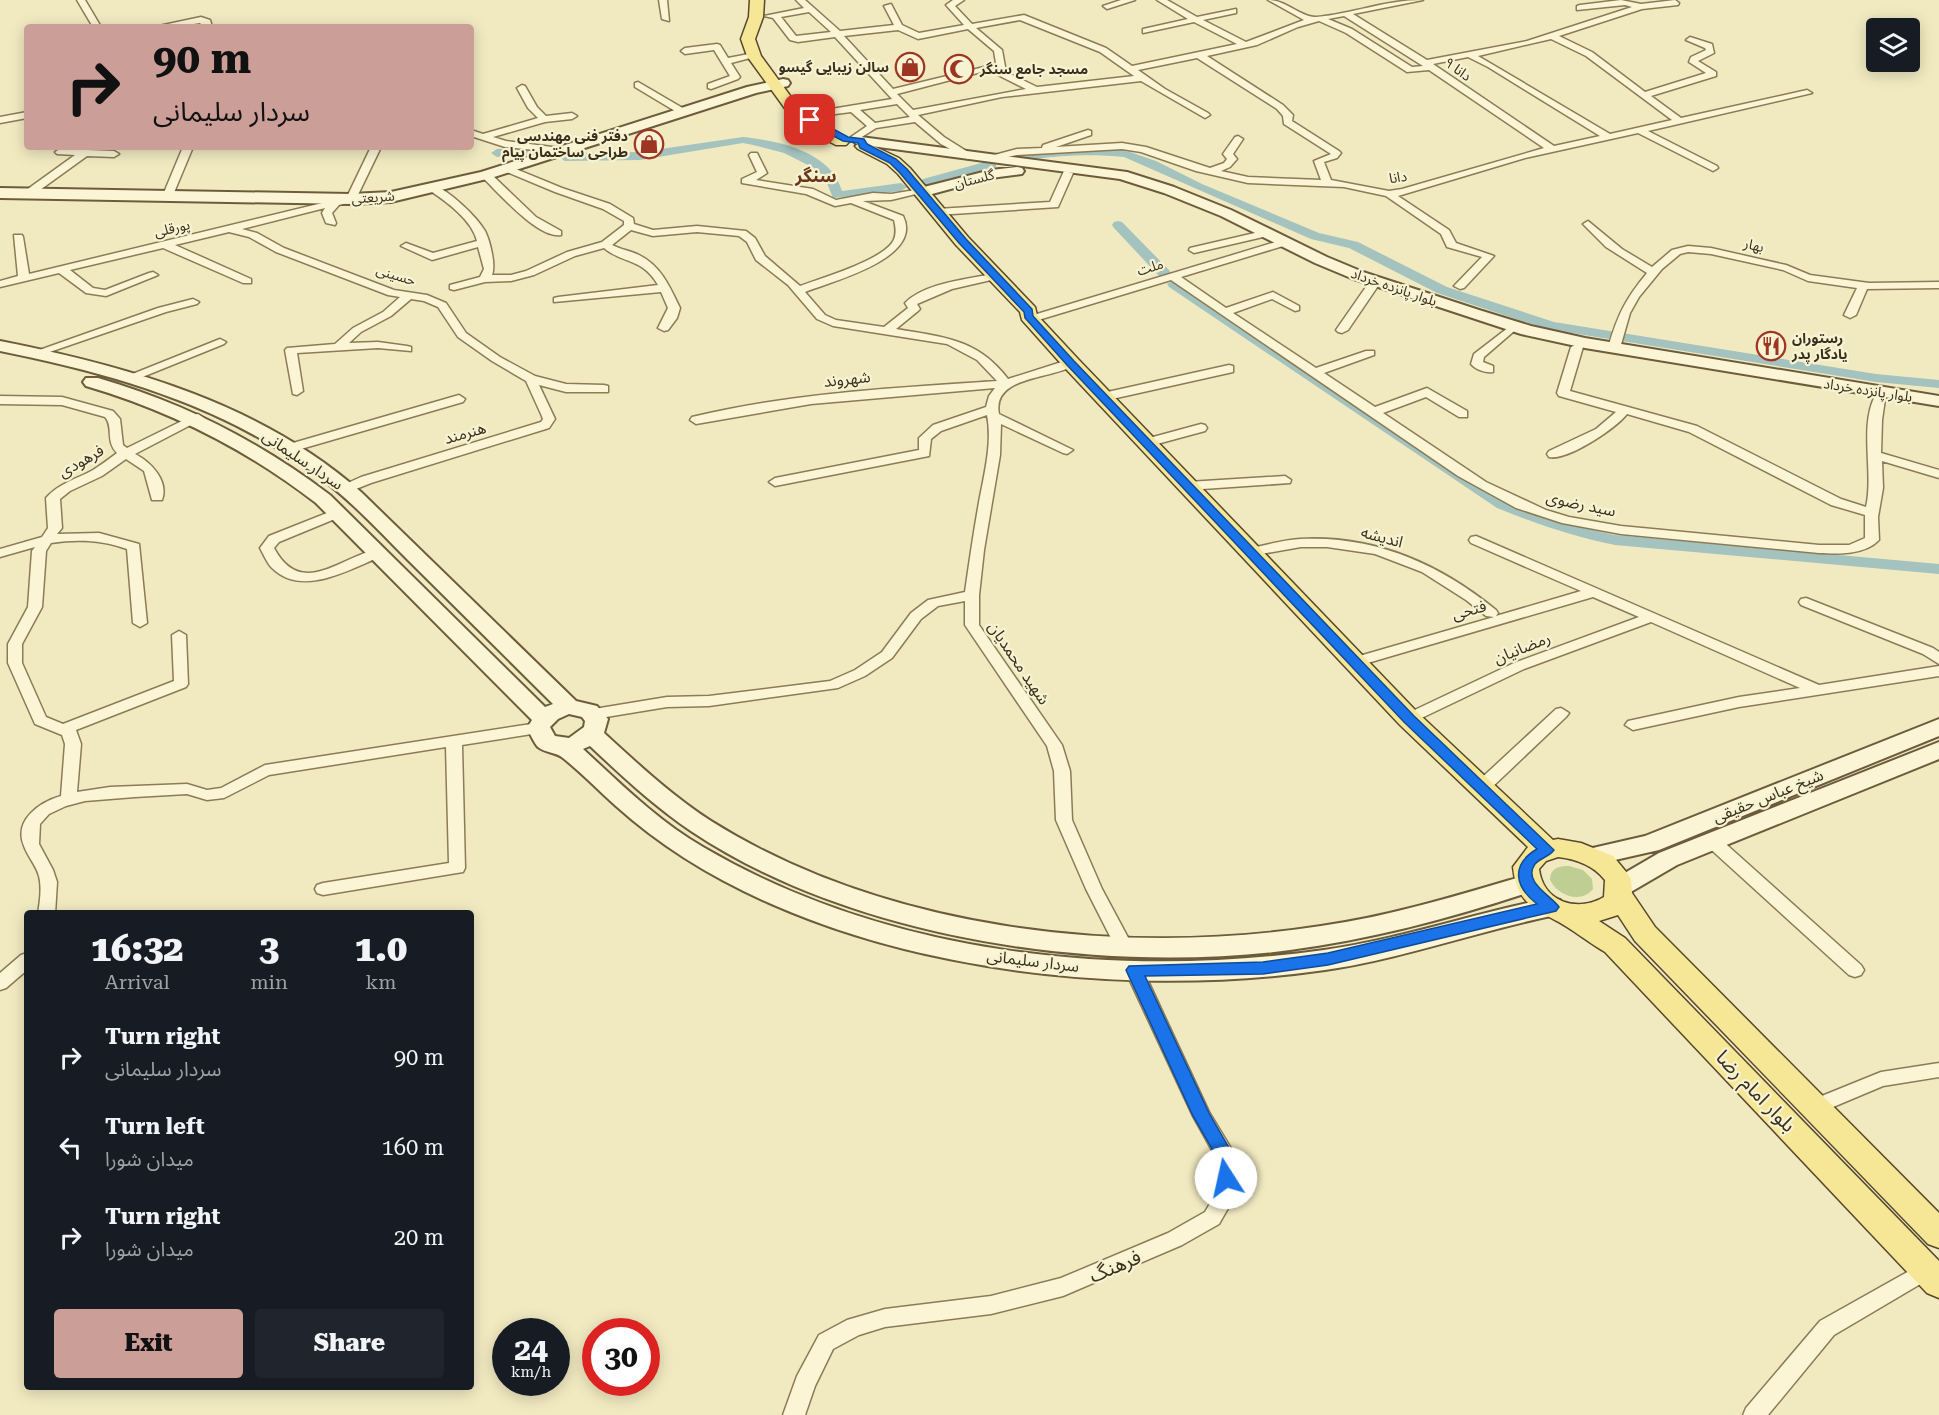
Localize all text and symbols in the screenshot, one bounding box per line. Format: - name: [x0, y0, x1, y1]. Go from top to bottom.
- map controls: [1866, 18, 1920, 72]
- button: layers: [1866, 18, 1920, 72]
- text: 90 m: [153, 34, 251, 83]
- icon: right: [54, 48, 132, 126]
- shop icon: سالن زیبایی گیسو: [894, 51, 926, 83]
- mosque icon: مسجد جامع سنگر: [943, 53, 975, 85]
- street label: دانا ۹: [1441, 54, 1475, 84]
- place label: سالن زیبایی گیسو: [779, 59, 889, 76]
- place label: مسجد جامع سنگر: [979, 61, 1088, 79]
- pin: [784, 94, 835, 145]
- text: سردار سلیمانی: [153, 96, 310, 128]
- icon: arrive: [793, 103, 826, 136]
- place label: دفتر فنی مهندسی طراحی ساختمان پیام: [502, 128, 628, 163]
- shop icon: دفتر فنی مهندسی طراحی ساختمان پیام: [633, 128, 665, 160]
- district label: سنگر: [794, 165, 837, 187]
- street label: گلستان: [952, 166, 996, 193]
- street label: دانا: [1388, 168, 1408, 186]
- street label: شریعتی: [351, 188, 395, 207]
- street label: پورقلی: [153, 216, 192, 242]
- street label: بهار: [1741, 235, 1766, 256]
- street label: ملت: [1135, 255, 1165, 279]
- street label: حسینی: [374, 261, 418, 290]
- street label: بلوار پانزده خرداد: [1348, 265, 1439, 311]
- restaurant icon: رستوران یادگار پدر: [1755, 330, 1787, 362]
- place label: رستوران یادگار پدر: [1791, 330, 1848, 364]
- street label: شهروند: [823, 367, 871, 391]
- street label: بلوار پانزده خرداد: [1822, 375, 1914, 407]
- street label: هنرمند: [442, 418, 488, 448]
- street label: سردار سلیمانی: [259, 426, 347, 494]
- street label: فرهودی: [55, 440, 107, 482]
- street label: سید رضوی: [1544, 487, 1618, 521]
- street label: اندیشه: [1359, 522, 1405, 552]
- street label: فتحی: [1450, 596, 1488, 624]
- street label: شهید محمدیان: [984, 618, 1054, 708]
- street label: رمضانیان: [1491, 628, 1553, 668]
- street label: شیخ عباس حقیقی: [1710, 765, 1827, 830]
- text: 16:32: [91, 928, 183, 970]
- text: 3: [259, 928, 279, 970]
- text: 1.0: [355, 928, 407, 970]
- street label: سردار سلیمانی: [986, 946, 1080, 976]
- text: Arrival: [105, 970, 170, 994]
- text: min: [250, 970, 288, 994]
- text: km: [365, 970, 396, 994]
- text: Turn right: [105, 1024, 220, 1049]
- icon: right: [54, 1041, 87, 1074]
- text: 90 m: [394, 1045, 444, 1070]
- street label: بلوار امام رضا: [1709, 1045, 1801, 1139]
- text: سردار سلیمانی: [105, 1057, 221, 1081]
- text: Turn left: [105, 1114, 205, 1139]
- icon: left: [54, 1131, 87, 1164]
- text: 160 m: [381, 1135, 444, 1160]
- position arrow: [1194, 1146, 1258, 1210]
- text: میدان شورا: [105, 1147, 194, 1171]
- text: Turn right: [105, 1204, 220, 1229]
- icon: right: [54, 1221, 87, 1254]
- text: 20 m: [394, 1225, 444, 1250]
- text: میدان شورا: [105, 1237, 194, 1261]
- street label: فرهنگ: [1086, 1244, 1145, 1288]
- button: Exit: [54, 1309, 243, 1378]
- button: Share: [255, 1309, 444, 1378]
- speed limit sign: 30: [582, 1318, 660, 1396]
- text: 24: [514, 1332, 548, 1367]
- text: km/h: [511, 1363, 551, 1381]

